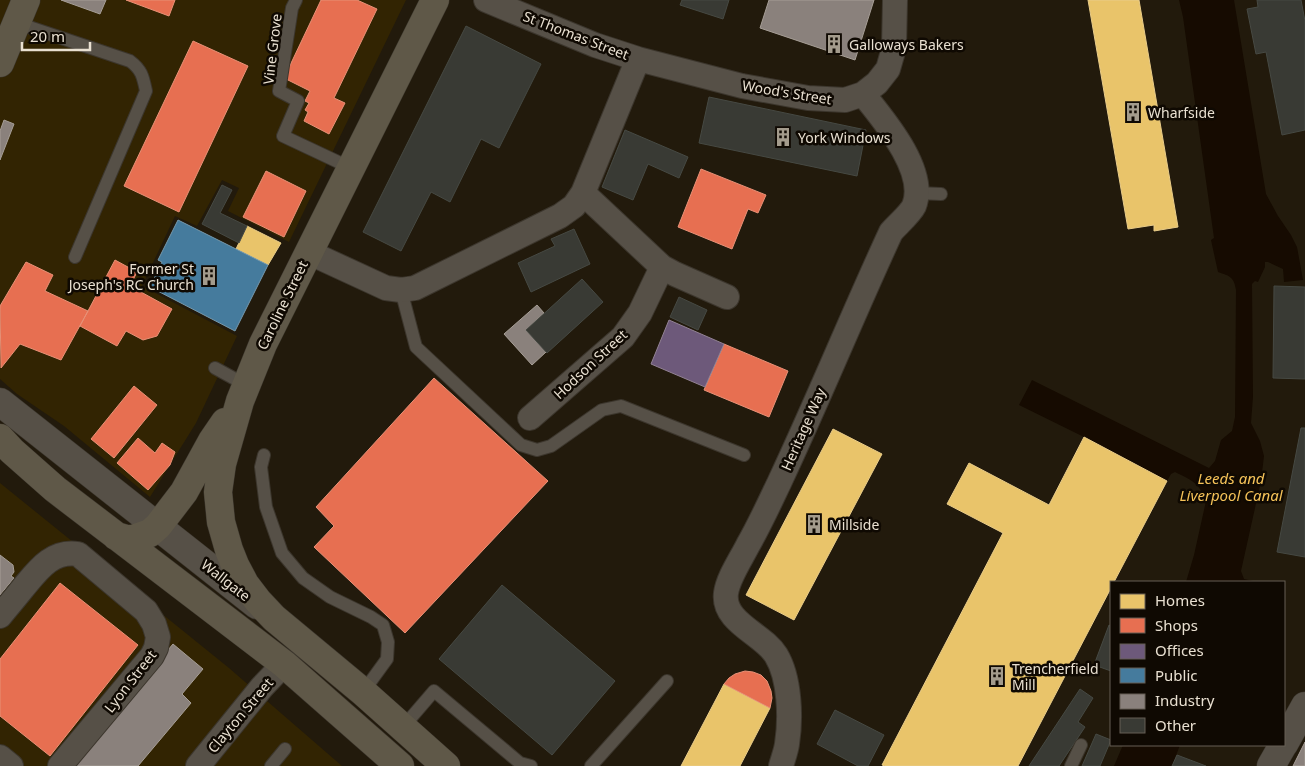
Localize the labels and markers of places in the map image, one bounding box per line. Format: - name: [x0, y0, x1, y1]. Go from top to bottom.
- building icon: Galloways Bakers: [823, 33, 845, 55]
- place label: Galloways Bakers: [849, 35, 964, 54]
- building icon: Wharfside: [1122, 101, 1144, 123]
- place label: Wharfside: [1148, 103, 1215, 122]
- building icon: York Windows: [772, 126, 794, 148]
- place label: York Windows: [798, 128, 891, 147]
- place label: Former St Joseph's RC Church: [67, 259, 194, 294]
- building icon: Former St Joseph's RC Church: [198, 265, 220, 287]
- building icon: Millside: [803, 513, 825, 535]
- place label: Millside: [829, 515, 879, 534]
- place label: Trencherfield Mill: [1012, 659, 1099, 694]
- building icon: Trencherfield Mill: [986, 665, 1008, 687]

